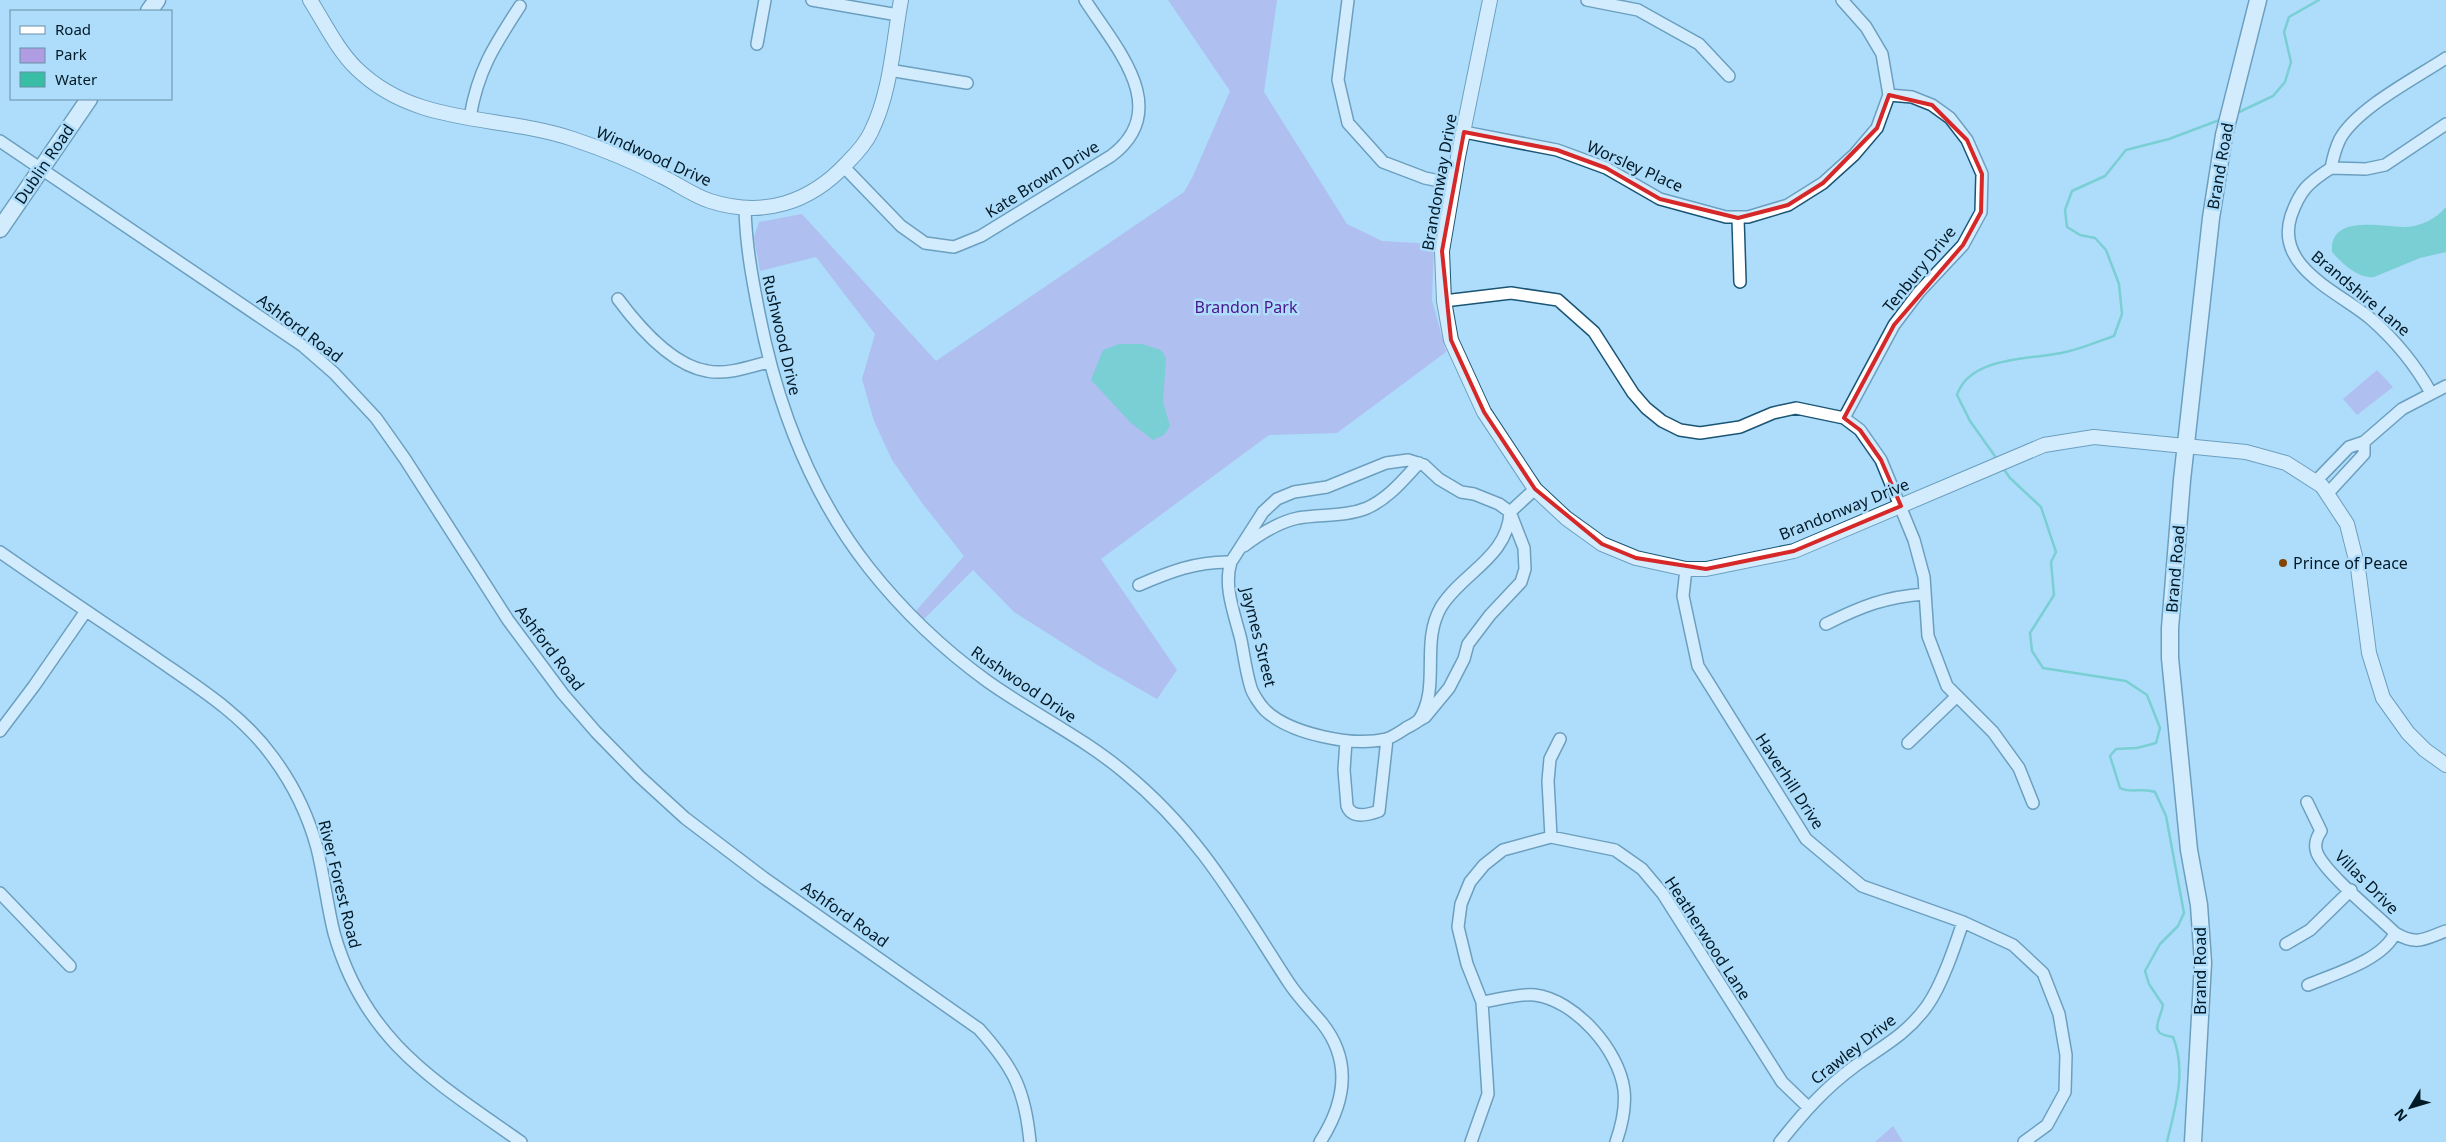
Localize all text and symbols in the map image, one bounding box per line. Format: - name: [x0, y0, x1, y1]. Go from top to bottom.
- legend: [10, 10, 172, 100]
- text: Road: [55, 19, 91, 39]
- text: Park: [55, 44, 87, 64]
- text: Water: [55, 69, 97, 89]
- street label: Brandonway Drive: [1416, 112, 1462, 252]
- street label: Dublin Road: [9, 120, 79, 208]
- street label: Windwood Drive: [593, 121, 715, 191]
- street label: Brand Road: [2202, 121, 2238, 211]
- street label: Kate Brown Drive: [981, 135, 1103, 223]
- street label: Worsley Place: [1583, 135, 1687, 197]
- street label: Tenbury Drive: [1877, 221, 1961, 317]
- street label: Brandshire Lane: [2307, 245, 2415, 341]
- street label: Rushwood Drive: [757, 273, 807, 397]
- street label: Ashford Road: [253, 289, 347, 367]
- park label: Brandon Park: [1195, 296, 1298, 318]
- street label: Brandonway Drive: [1776, 473, 1912, 545]
- street label: Brand Road: [2160, 524, 2190, 614]
- place label: Prince of Peace: [2293, 552, 2408, 574]
- marker: Prince of Peace: [2277, 557, 2289, 569]
- street label: Jaymes Street: [1236, 583, 1282, 689]
- street label: Ashford Road: [511, 601, 589, 695]
- street label: Rushwood Drive: [967, 641, 1081, 727]
- street label: Haverhill Drive: [1751, 729, 1829, 833]
- street label: River Forest Road: [313, 818, 367, 950]
- street label: Villas Drive: [2330, 845, 2404, 919]
- street label: Heatherwood Lane: [1660, 872, 1756, 1004]
- street label: Ashford Road: [797, 876, 893, 952]
- street label: Brand Road: [2189, 927, 2211, 1015]
- street label: Crawley Drive: [1806, 1009, 1900, 1089]
- north arrow: [2386, 1082, 2436, 1132]
- text: N: [2389, 1105, 2411, 1126]

